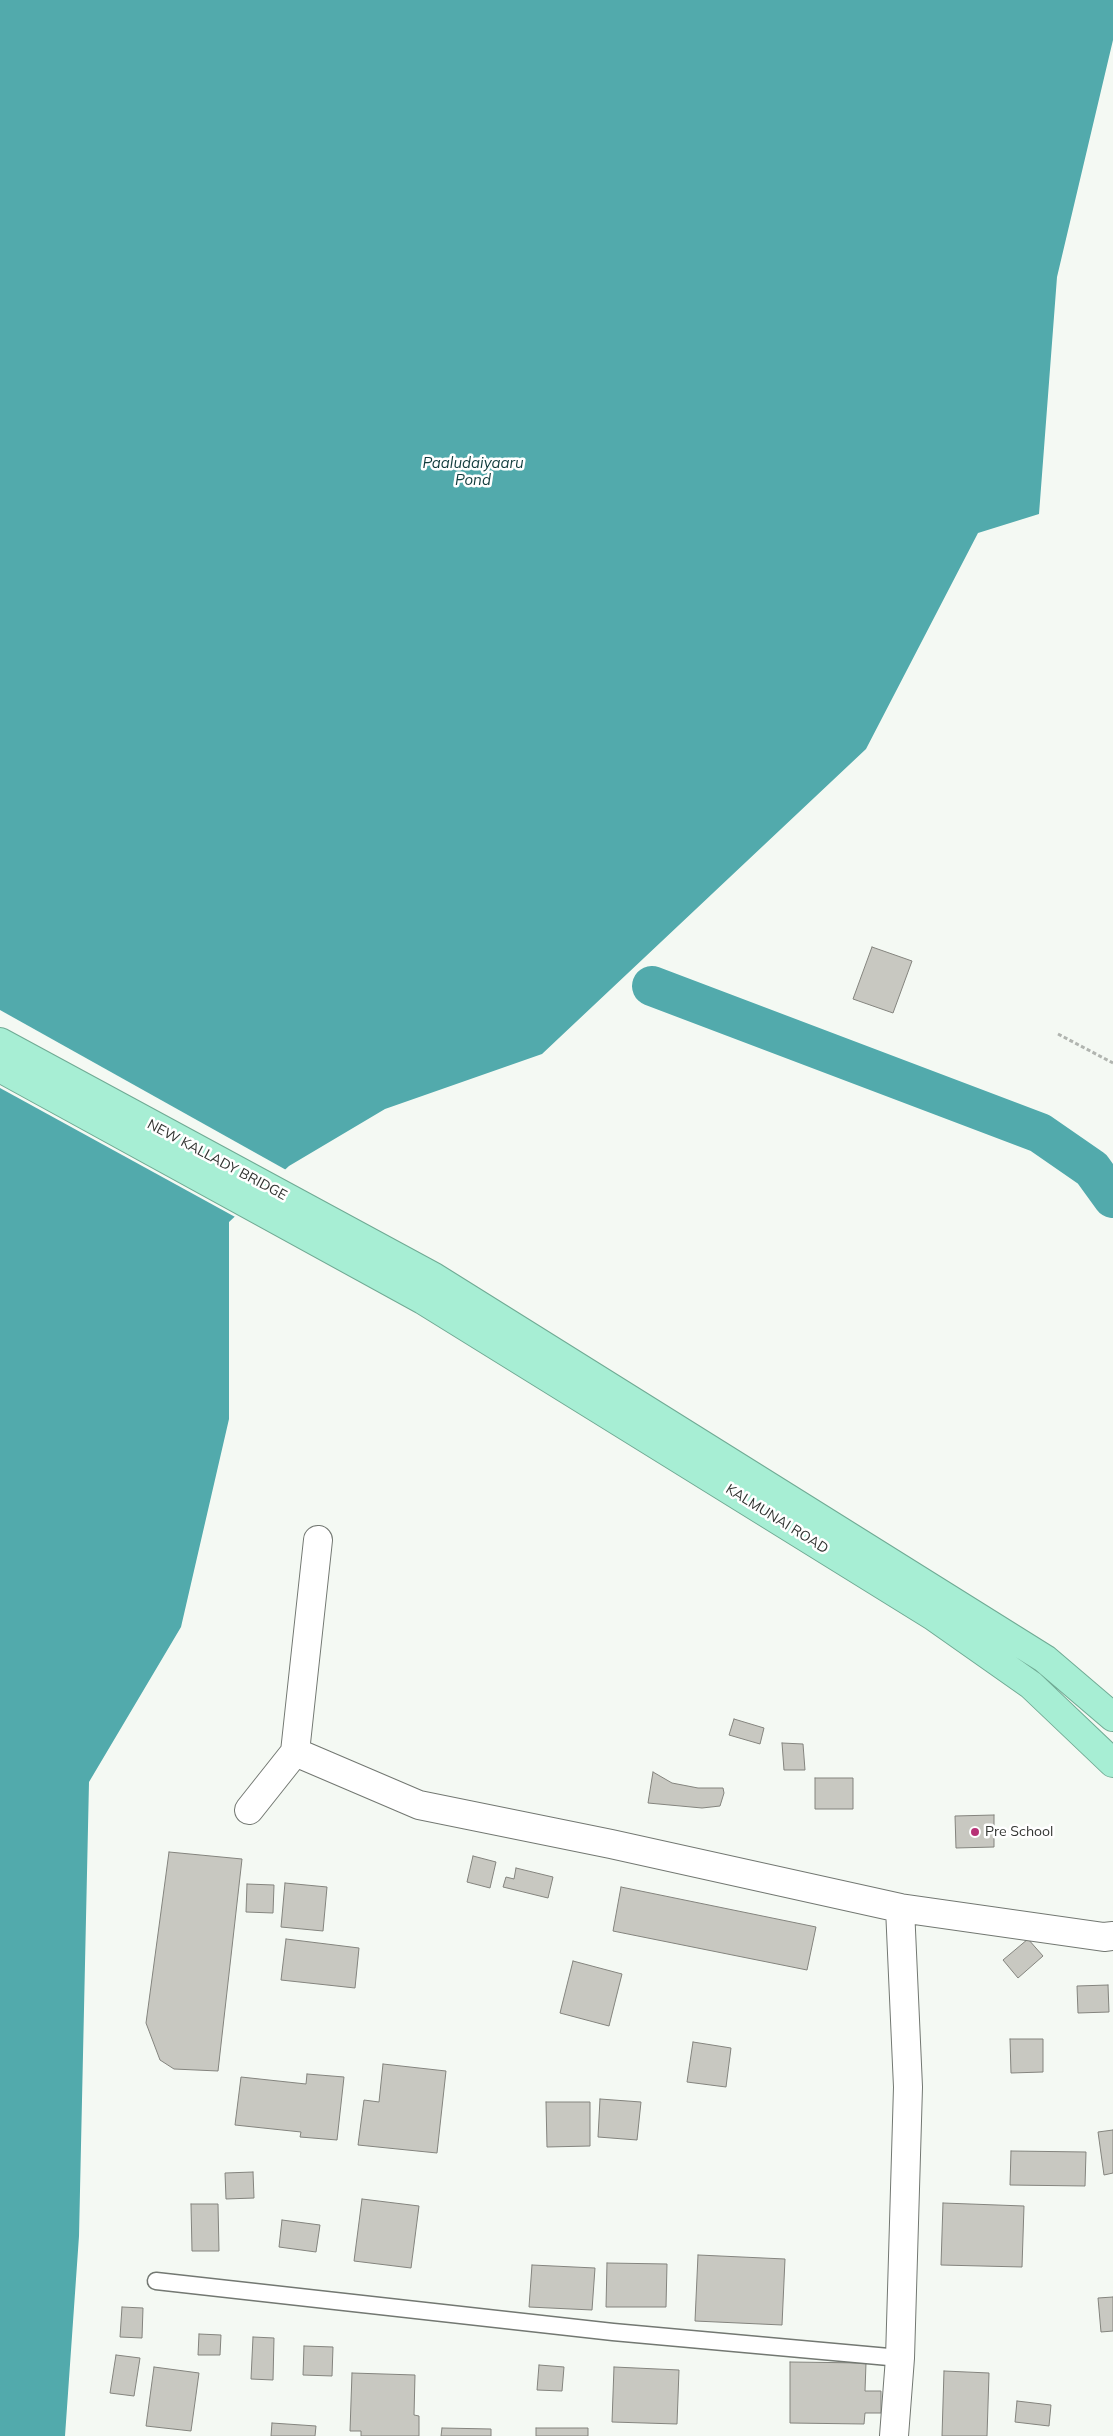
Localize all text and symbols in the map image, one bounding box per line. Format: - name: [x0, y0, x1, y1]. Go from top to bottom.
- water label: Paaludaiyaaru Pond: [422, 454, 524, 489]
- street label: NEW KALLADY BRIDGE: [144, 1116, 290, 1204]
- street label: KALMUNAI ROAD: [723, 1481, 831, 1557]
- place label: Pre School: [985, 1824, 1053, 1840]
- marker: Pre School: [969, 1826, 981, 1838]

